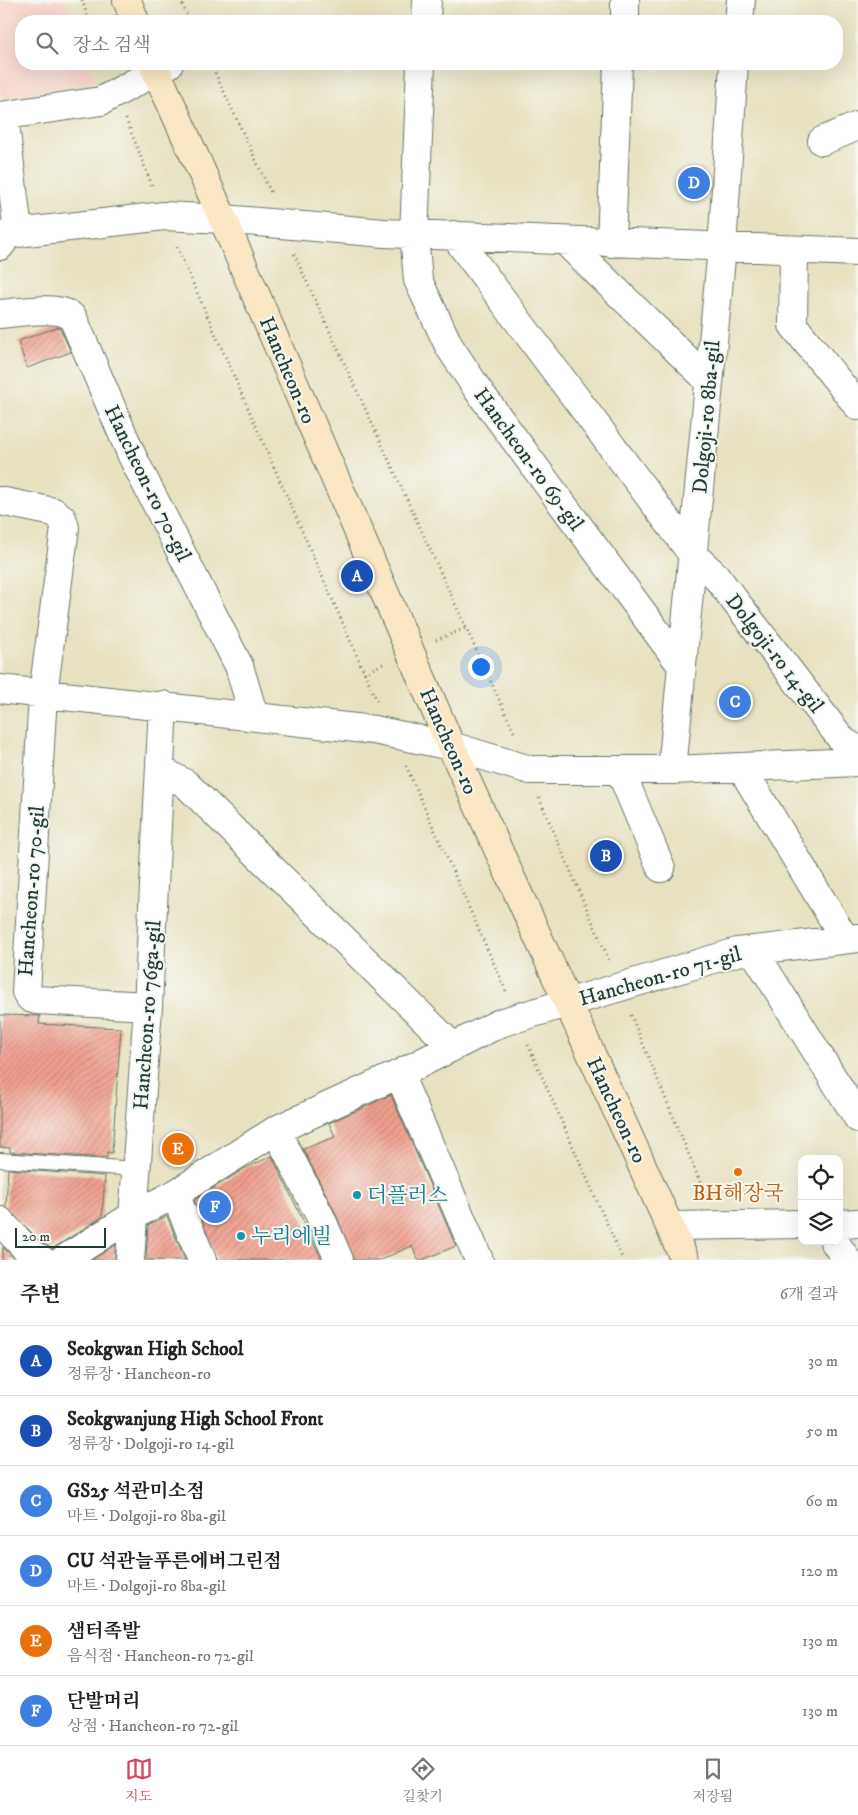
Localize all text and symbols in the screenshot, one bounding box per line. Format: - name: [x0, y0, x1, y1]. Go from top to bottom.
- search box: [15, 15, 843, 70]
- icon: search: [33, 29, 61, 57]
- text: 장소 검색: [73, 34, 151, 57]
- pin: D: [678, 164, 710, 202]
- street label: Hancheon-ro: [253, 313, 321, 428]
- street label: Dolgoji-ro 8ba-gil: [687, 339, 727, 495]
- street label: Hancheon-ro 69-gil: [468, 383, 589, 537]
- street label: Hancheon-ro 70-gil: [98, 401, 197, 567]
- pin: A: [341, 557, 373, 595]
- street label: Dolgoji-ro 14-gil: [720, 589, 829, 719]
- your location: [468, 654, 494, 680]
- pin: C: [719, 683, 751, 721]
- street label: Hancheon-ro: [413, 684, 483, 799]
- street label: Hancheon-ro 70-gil: [13, 804, 51, 977]
- pin: B: [590, 837, 622, 875]
- street label: Hancheon-ro 76ga-gil: [128, 919, 168, 1111]
- street label: Hancheon-ro 71-gil: [576, 941, 745, 1013]
- street label: Hancheon-ro: [580, 1053, 652, 1168]
- pin: E: [162, 1130, 194, 1168]
- map controls: [798, 1155, 843, 1245]
- button: locate: [798, 1155, 843, 1200]
- marker: BH해장국: [732, 1166, 744, 1178]
- place label: BH해장국: [692, 1181, 784, 1207]
- place label: 더플러스: [367, 1183, 448, 1209]
- pin: F: [199, 1188, 231, 1226]
- marker: 더플러스: [351, 1189, 363, 1201]
- button: layers: [798, 1200, 843, 1245]
- place label: 누리에빌: [251, 1224, 332, 1250]
- scale bar: [15, 1225, 106, 1248]
- text: 20 m: [22, 1228, 50, 1246]
- marker: 누리에빌: [235, 1230, 247, 1242]
- text: 주변: [20, 1282, 61, 1308]
- text: 6개 결과: [780, 1284, 838, 1304]
- text: Seokgwan High School: [67, 1338, 243, 1361]
- text: A: [31, 1351, 41, 1371]
- text: 30 m: [808, 1351, 838, 1371]
- text: 정류장 · Hancheon-ro: [67, 1364, 211, 1384]
- text: Seokgwanjung High School Front: [67, 1408, 323, 1431]
- text: B: [31, 1421, 41, 1441]
- text: 50 m: [806, 1421, 838, 1441]
- text: 정류장 · Dolgoji-ro 14-gil: [67, 1434, 234, 1454]
- text: GS25 석관미소점: [67, 1480, 205, 1503]
- text: C: [31, 1491, 41, 1511]
- text: 60 m: [806, 1491, 838, 1511]
- text: 마트 · Dolgoji-ro 8ba-gil: [67, 1506, 226, 1526]
- text: CU 석관늘푸른에버그린점: [67, 1550, 282, 1573]
- text: D: [30, 1561, 42, 1581]
- text: 120 m: [800, 1561, 838, 1581]
- text: 마트 · Dolgoji-ro 8ba-gil: [67, 1576, 226, 1596]
- text: 샘터족발: [67, 1620, 140, 1643]
- text: E: [30, 1631, 42, 1651]
- text: 130 m: [802, 1631, 838, 1651]
- text: 음식점 · Hancheon-ro 72-gil: [67, 1646, 254, 1666]
- text: 단발머리: [67, 1690, 140, 1713]
- text: F: [31, 1701, 41, 1721]
- text: 130 m: [802, 1701, 838, 1721]
- text: 상점 · Hancheon-ro 72-gil: [67, 1716, 238, 1736]
- tab: 지도: [125, 1755, 153, 1806]
- tab: 길찾기: [402, 1755, 443, 1806]
- tab: 저장됨: [693, 1755, 733, 1806]

